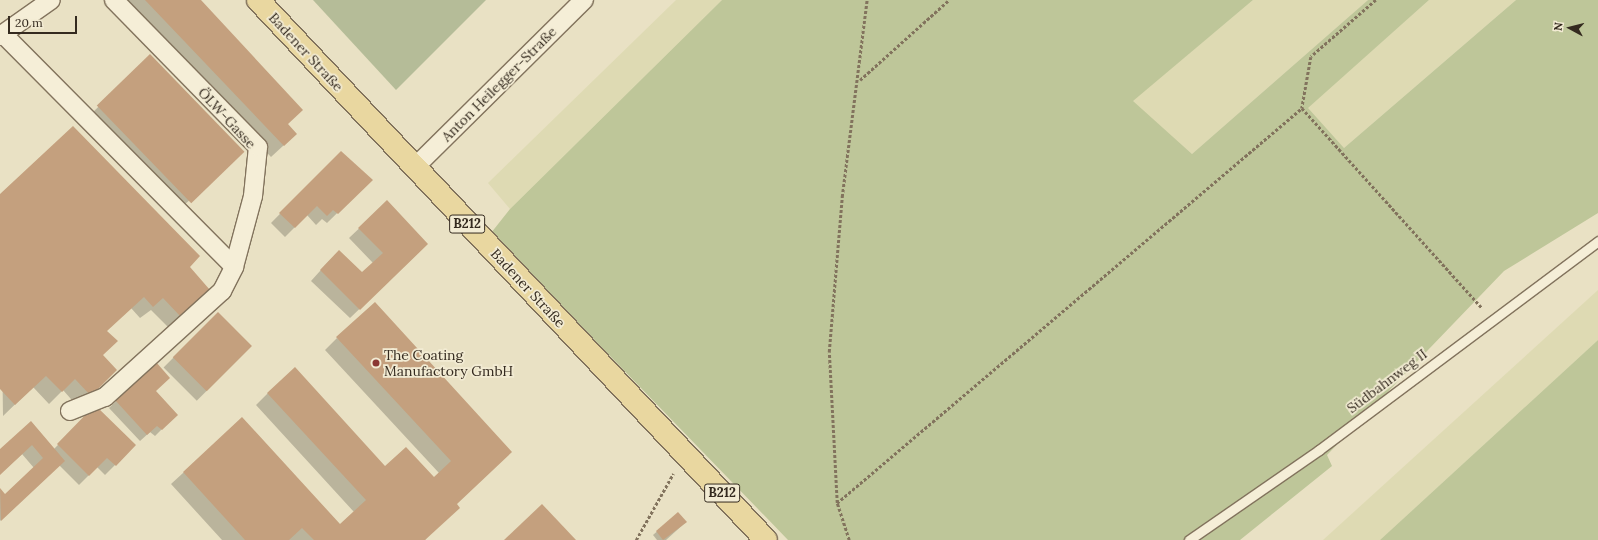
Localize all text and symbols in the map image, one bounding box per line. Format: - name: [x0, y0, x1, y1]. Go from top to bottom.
- scale bar: [10, 8, 79, 34]
- north arrow: [1550, 8, 1590, 48]
- street label: Badener Straße: [265, 9, 347, 95]
- text: 20 m: [15, 15, 43, 30]
- text: N: [1551, 21, 1566, 32]
- street label: Anton Heilegger-Straße: [438, 23, 560, 145]
- street label: ÖLW-Gasse: [195, 84, 259, 152]
- road number: B212: [449, 213, 485, 235]
- street label: Badener Straße: [487, 245, 569, 331]
- street label: Südbahnweg II: [1344, 345, 1430, 417]
- place label: The Coating Manufactory GmbH: [384, 347, 513, 380]
- marker: The Coating Manufactory GmbH: [371, 358, 381, 368]
- road number: B212: [704, 482, 740, 504]

